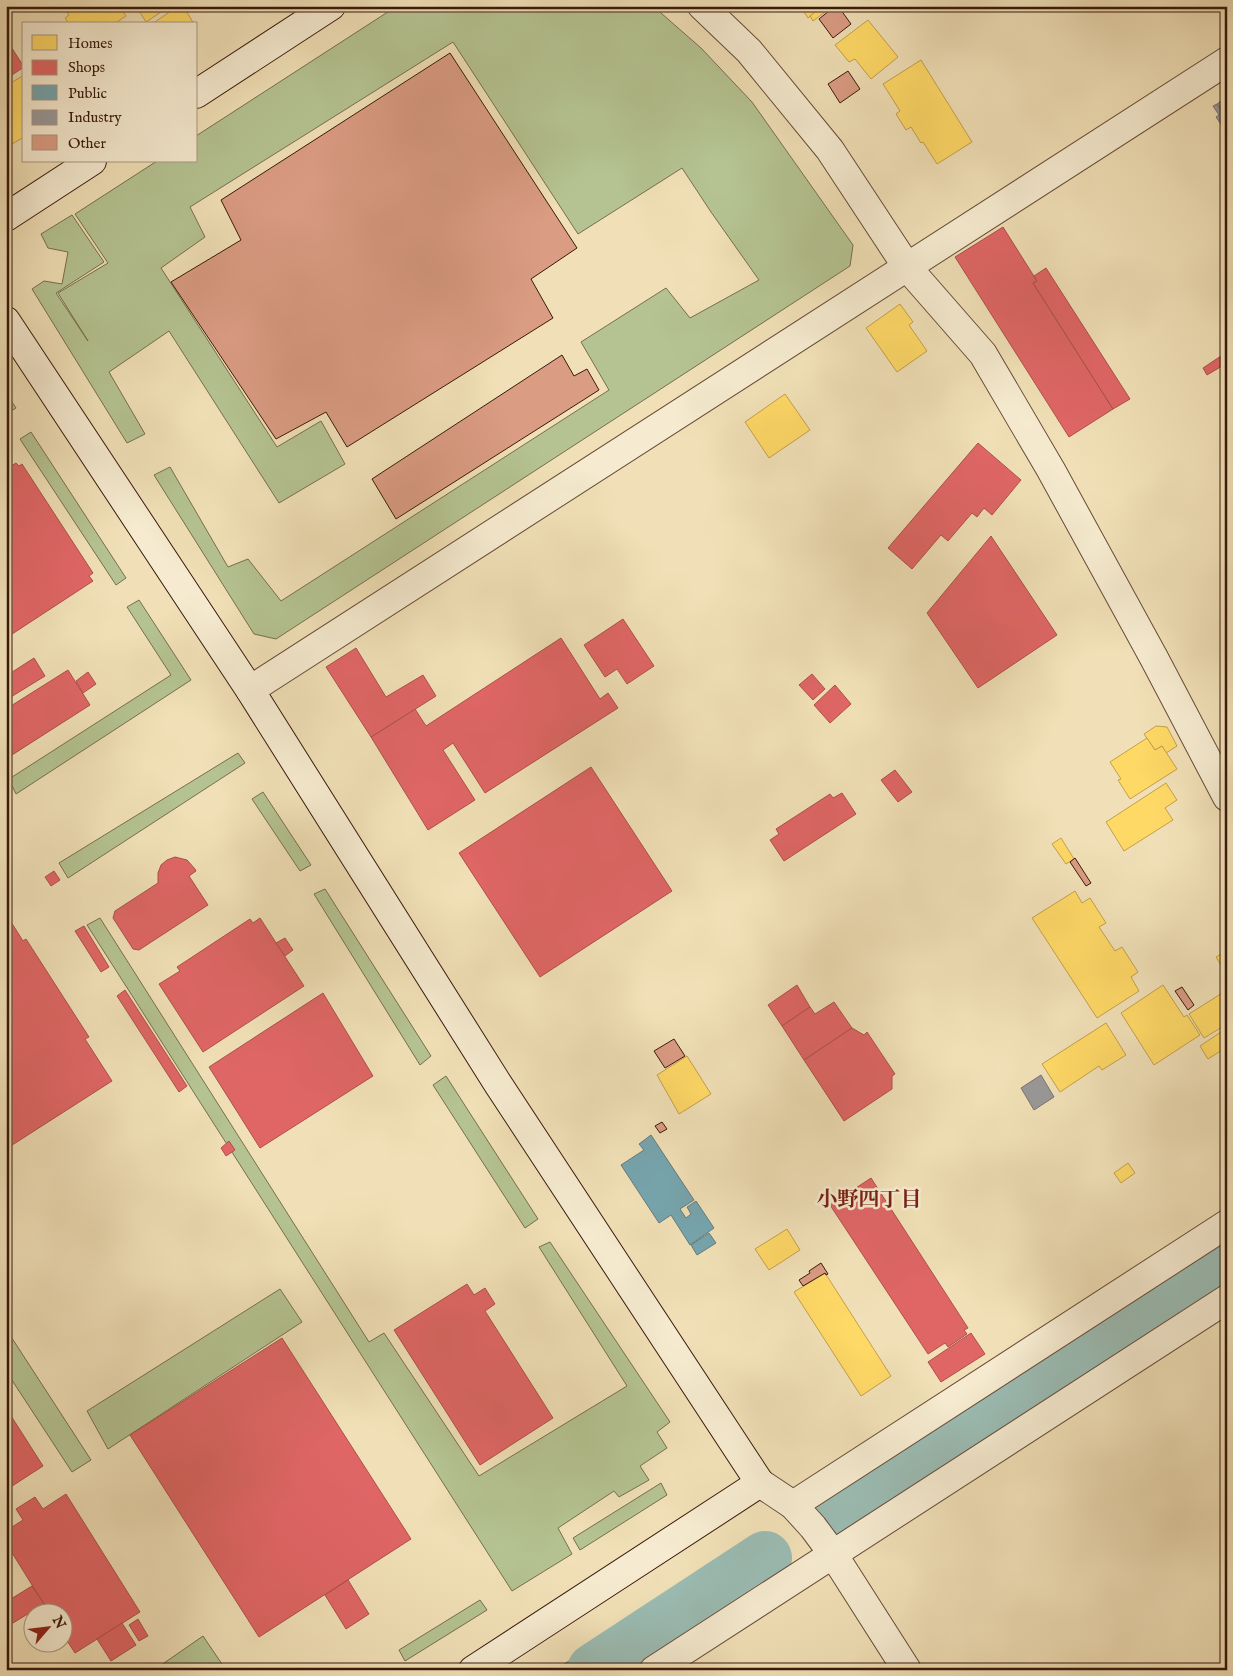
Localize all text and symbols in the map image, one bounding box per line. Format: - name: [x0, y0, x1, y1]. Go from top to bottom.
- legend: [22, 22, 198, 162]
- text: Homes: [68, 34, 112, 53]
- text: Shops: [68, 58, 105, 77]
- text: Public: [68, 84, 107, 103]
- text: Industry: [68, 108, 122, 127]
- text: Other: [68, 134, 106, 153]
- district label: 小野四丁目: [817, 1187, 922, 1214]
- north arrow: [22, 1604, 72, 1654]
- text: N: [47, 1612, 69, 1632]

